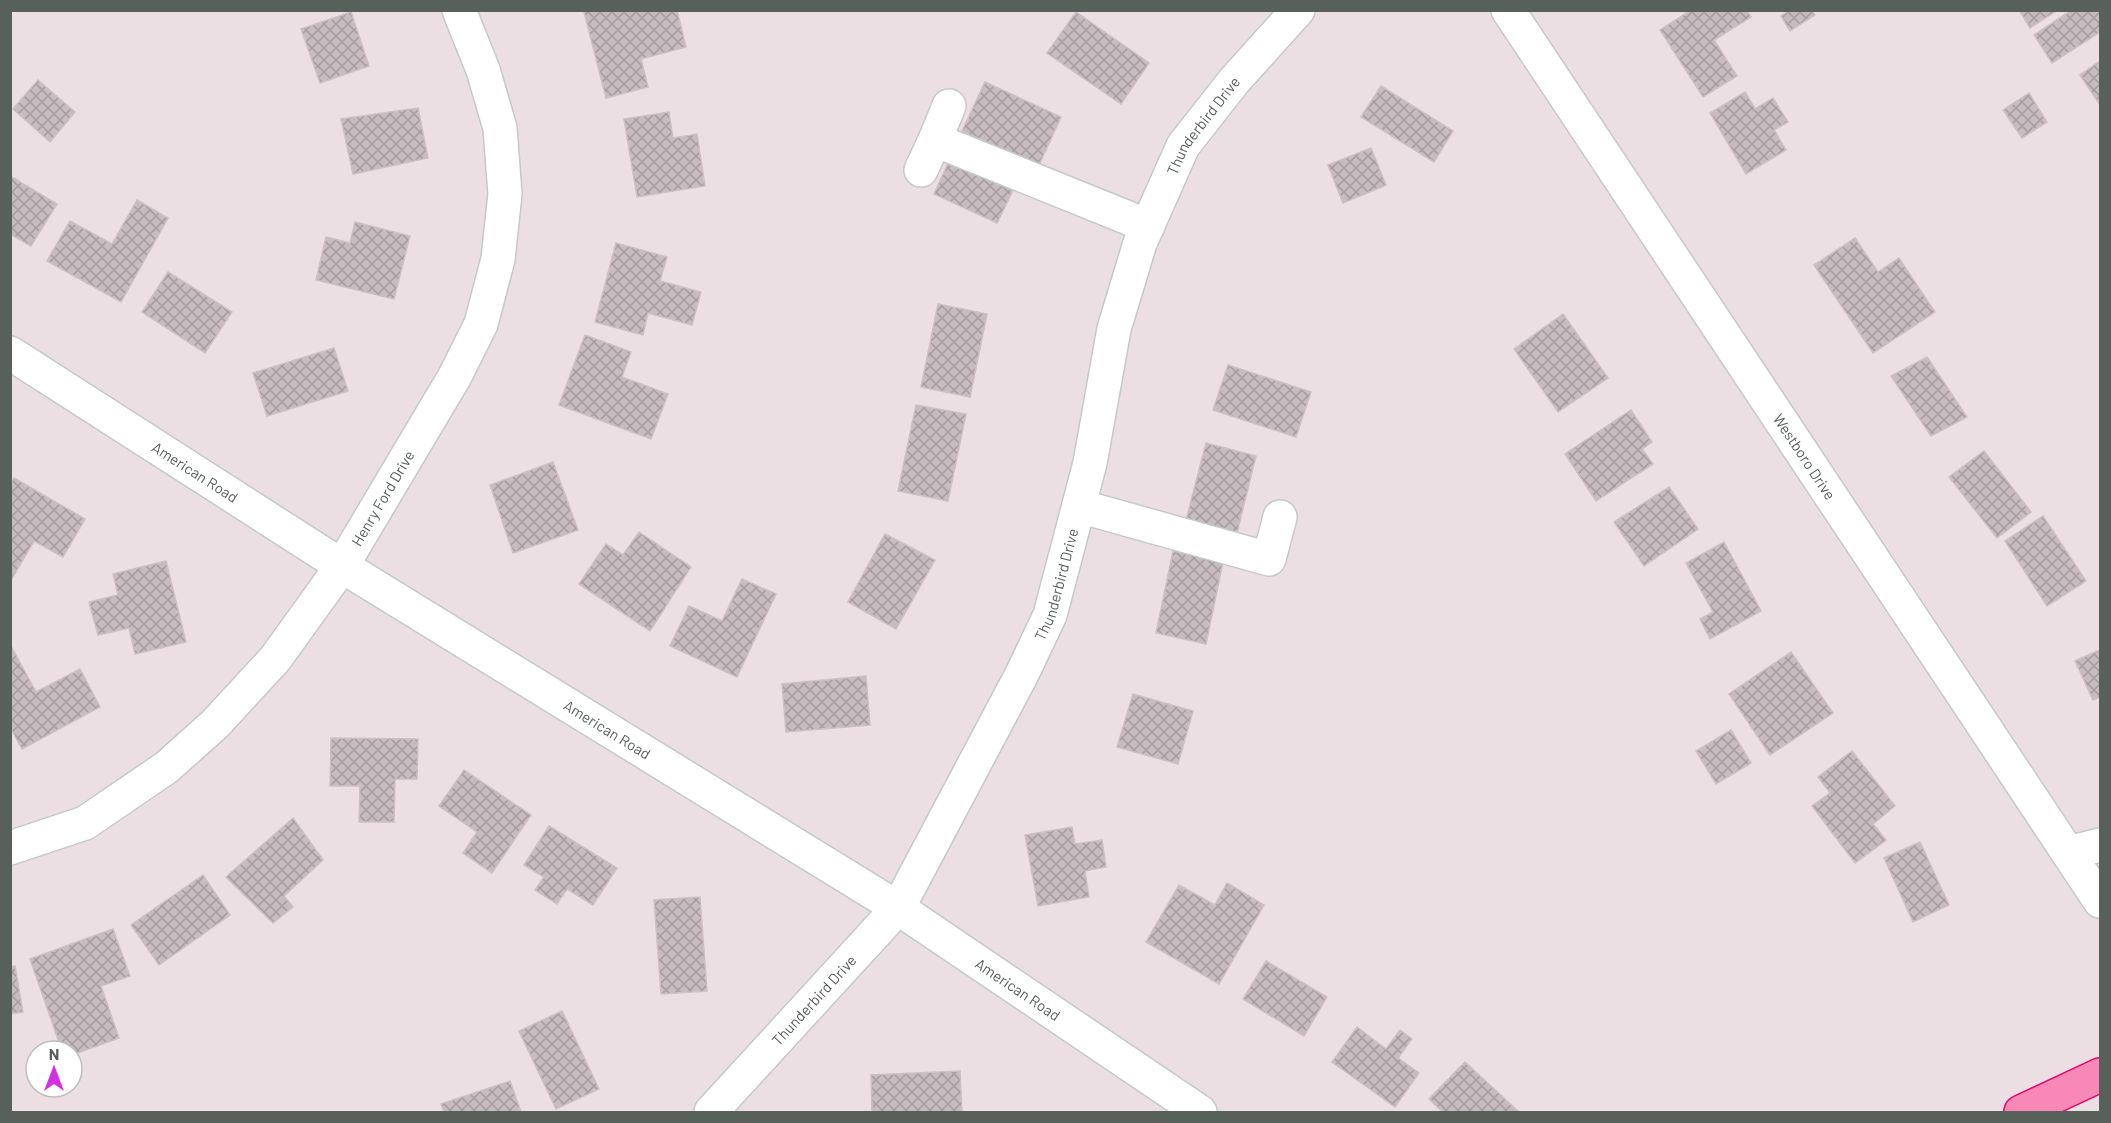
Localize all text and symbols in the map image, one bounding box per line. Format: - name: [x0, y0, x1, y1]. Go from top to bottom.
- street label: Thunderbird Drive: [1162, 73, 1243, 177]
- street label: Westboro Drive: [1770, 410, 1840, 503]
- street label: American Road: [149, 438, 241, 506]
- street label: Henry Ford Drive: [347, 447, 418, 549]
- street label: Thunderbird Drive: [1030, 526, 1081, 643]
- street label: American Road: [561, 696, 654, 763]
- street label: Thunderbird Drive: [768, 951, 860, 1049]
- street label: American Road: [972, 954, 1064, 1024]
- north arrow: [24, 1039, 84, 1099]
- text: N: [49, 1044, 59, 1063]

